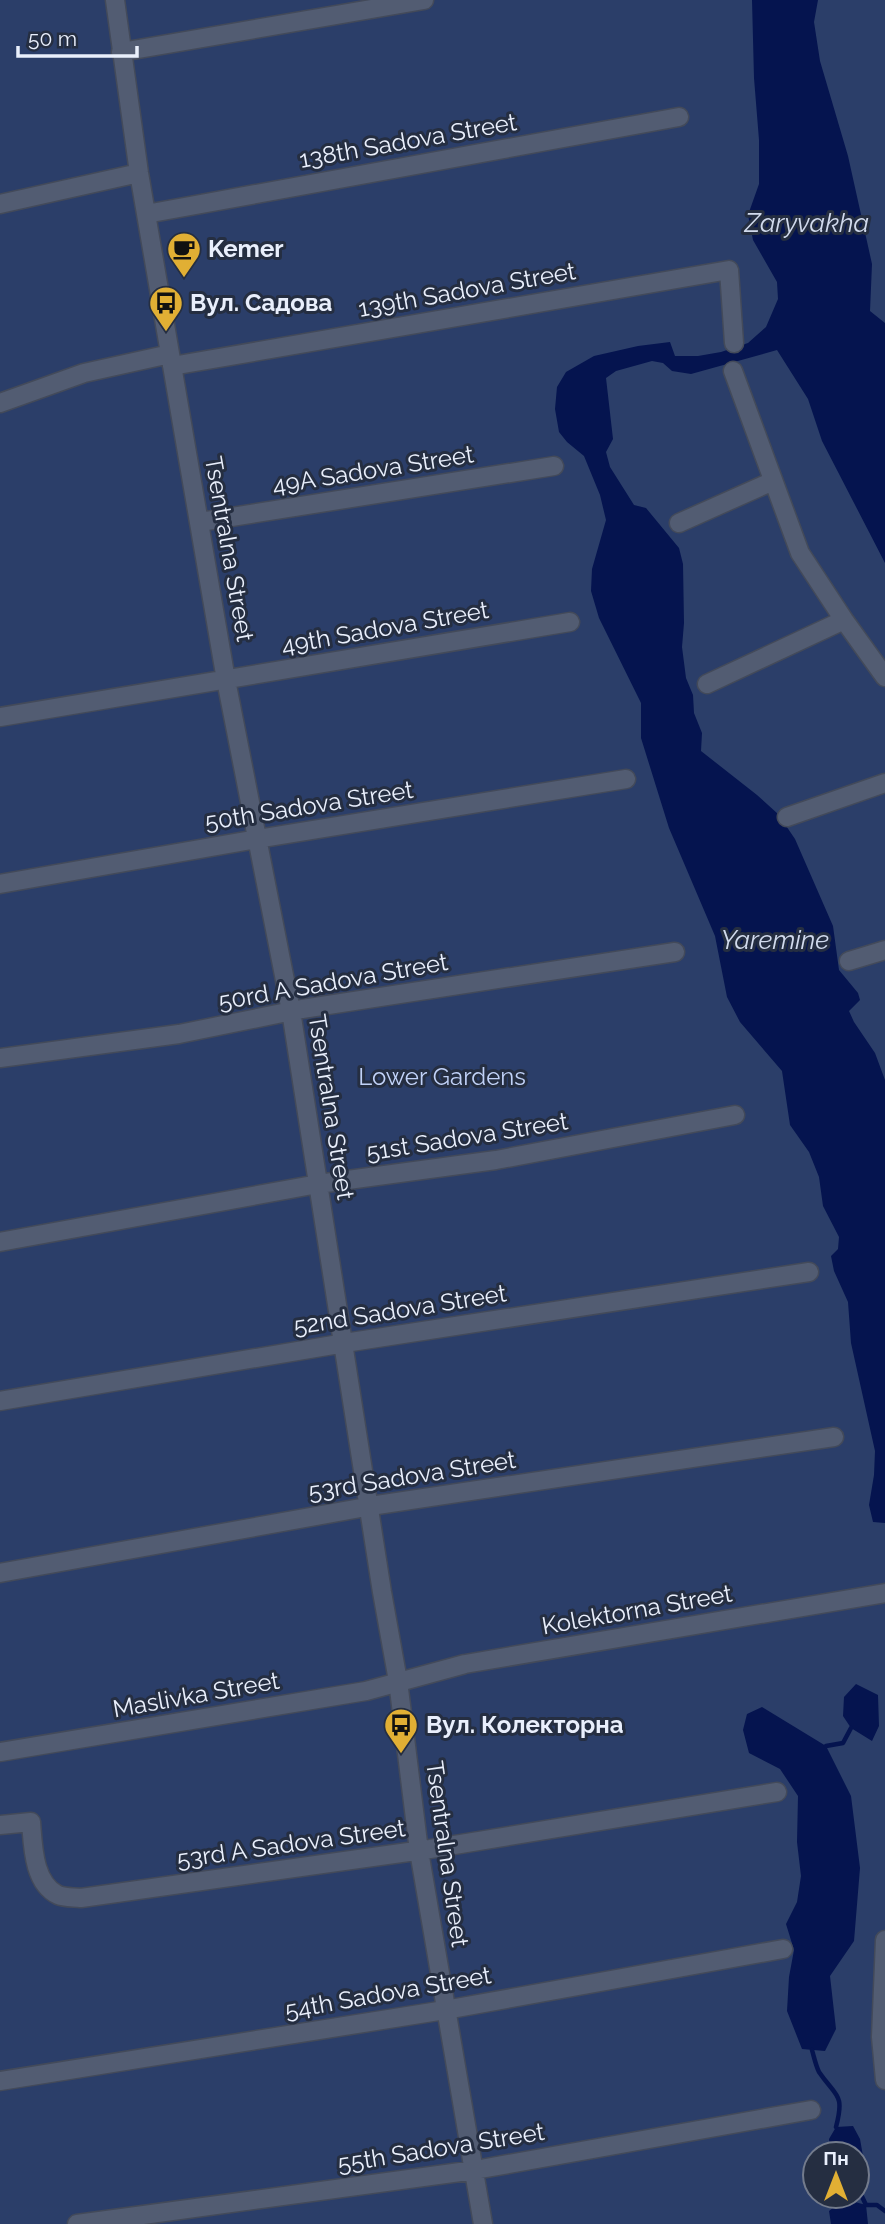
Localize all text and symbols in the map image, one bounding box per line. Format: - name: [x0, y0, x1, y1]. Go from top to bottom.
- scale bar: [18, 14, 136, 58]
- text: 50 m: [28, 26, 77, 51]
- street label: 138th Sadova Street: [297, 107, 519, 174]
- water label: Zaryvakha: [744, 208, 869, 238]
- cafe icon: Kemer: [165, 230, 203, 279]
- place label: Kemer: [208, 234, 284, 263]
- street label: 139th Sadova Street: [356, 256, 578, 323]
- bus stop icon: Вул. Садова: [147, 284, 185, 333]
- place label: Вул. Садова: [190, 288, 332, 317]
- street label: 49A Sadova Street: [270, 439, 476, 500]
- street label: Tsentralna Street: [199, 454, 260, 644]
- street label: 49th Sadova Street: [279, 595, 491, 660]
- street label: 50th Sadova Street: [203, 775, 415, 836]
- water label: Yaremine: [721, 925, 829, 955]
- street label: 50rd A Sadova Street: [216, 947, 450, 1016]
- street label: Tsentralna Street: [303, 1012, 360, 1202]
- park label: Lower Gardens: [358, 1062, 526, 1091]
- street label: 51st Sadova Street: [364, 1106, 570, 1167]
- street label: 52nd Sadova Street: [291, 1278, 508, 1341]
- street label: 53rd Sadova Street: [306, 1445, 518, 1506]
- street label: Kolektorna Street: [540, 1579, 734, 1641]
- street label: Maslivka Street: [110, 1666, 281, 1723]
- bus stop icon: Вул. Колекторна: [382, 1706, 420, 1755]
- place label: Вул. Колекторна: [426, 1710, 624, 1739]
- street label: Tsentralna Street: [420, 1759, 475, 1949]
- street label: 53rd A Sadova Street: [175, 1813, 407, 1874]
- street label: 54th Sadova Street: [282, 1960, 493, 2025]
- street label: 55th Sadova Street: [335, 2117, 546, 2178]
- north arrow: [801, 2140, 871, 2210]
- text: Пн: [823, 2147, 849, 2169]

